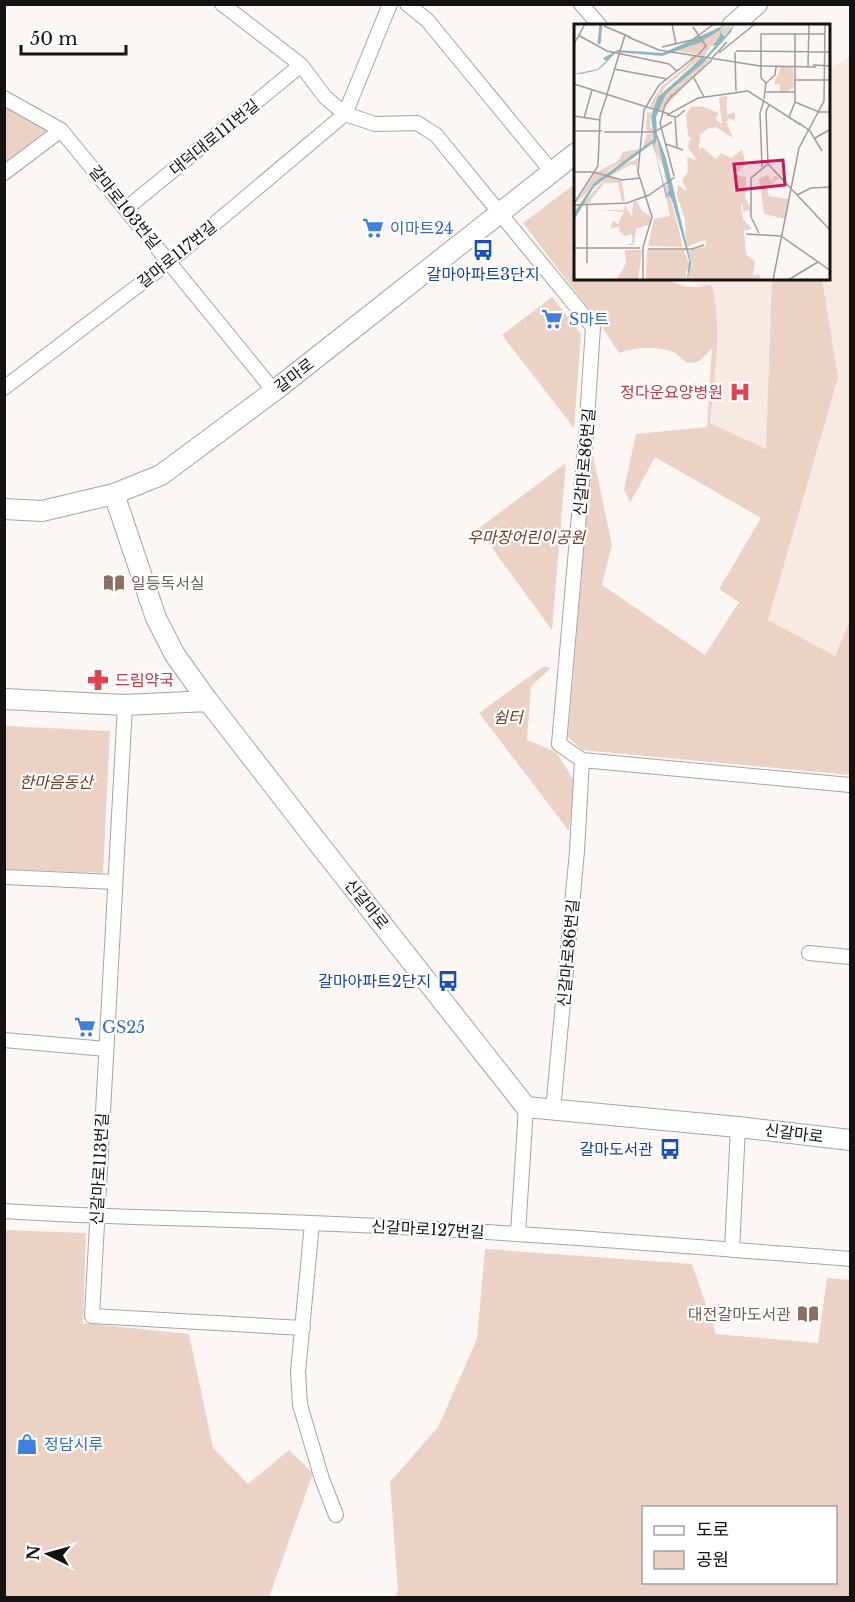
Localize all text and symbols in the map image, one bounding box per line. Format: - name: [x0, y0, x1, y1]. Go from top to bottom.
- scale bar: [21, 18, 126, 56]
- inset map: [574, 24, 831, 280]
- text: 50 m: [30, 28, 78, 50]
- street label: 대덕대로111번길: [165, 95, 263, 179]
- street label: 갈마로103번길: [85, 161, 165, 253]
- street label: 갈마로117번길: [133, 216, 221, 292]
- supermarket icon: 이마트24: [361, 216, 385, 240]
- place label: 이마트24: [390, 218, 453, 238]
- bus stop icon: 갈마아파트3단지: [471, 238, 495, 262]
- place label: 갈마아파트3단지: [427, 264, 539, 284]
- supermarket icon: S마트: [540, 307, 564, 331]
- place label: S마트: [569, 309, 609, 329]
- street label: 갈마로: [270, 353, 318, 396]
- hospital icon: 정다운요양병원: [728, 380, 752, 404]
- place label: 정다운요양병원: [620, 382, 723, 402]
- street label: 신갈마로86번길: [569, 407, 599, 517]
- park label: 우마장어린이공원: [467, 527, 586, 547]
- library icon: 일등독서실: [102, 571, 126, 595]
- place label: 일등독서실: [131, 573, 205, 593]
- pharmacy icon: 드림약국: [86, 668, 110, 692]
- place label: 드림약국: [115, 670, 174, 690]
- park label: 쉼터: [493, 707, 525, 727]
- park label: 한마음동산: [19, 772, 95, 792]
- street label: 신갈마로: [341, 875, 393, 933]
- street label: 신갈마로86번길: [553, 898, 583, 1008]
- bus stop icon: 갈마아파트2단지: [436, 969, 460, 993]
- place label: 갈마아파트2단지: [318, 971, 431, 991]
- supermarket icon: GS25: [73, 1015, 97, 1039]
- place label: GS25: [102, 1017, 145, 1037]
- street label: 신갈마로113번길: [86, 1112, 112, 1226]
- street label: 신갈마로: [764, 1119, 825, 1147]
- bus stop icon: 갈마도서관: [658, 1137, 682, 1161]
- place label: 갈마도서관: [579, 1139, 653, 1159]
- street label: 신갈마로127번길: [371, 1216, 485, 1242]
- library icon: 대전갈마도서관: [796, 1302, 820, 1326]
- place label: 대전갈마도서관: [688, 1304, 791, 1324]
- shop icon: 정담시루: [15, 1432, 39, 1456]
- place label: 정담시루: [44, 1434, 103, 1454]
- legend: [642, 1506, 837, 1584]
- text: 도로: [696, 1519, 729, 1541]
- north arrow: [18, 1524, 78, 1584]
- text: N: [22, 1544, 44, 1561]
- text: 공원: [696, 1549, 729, 1571]

